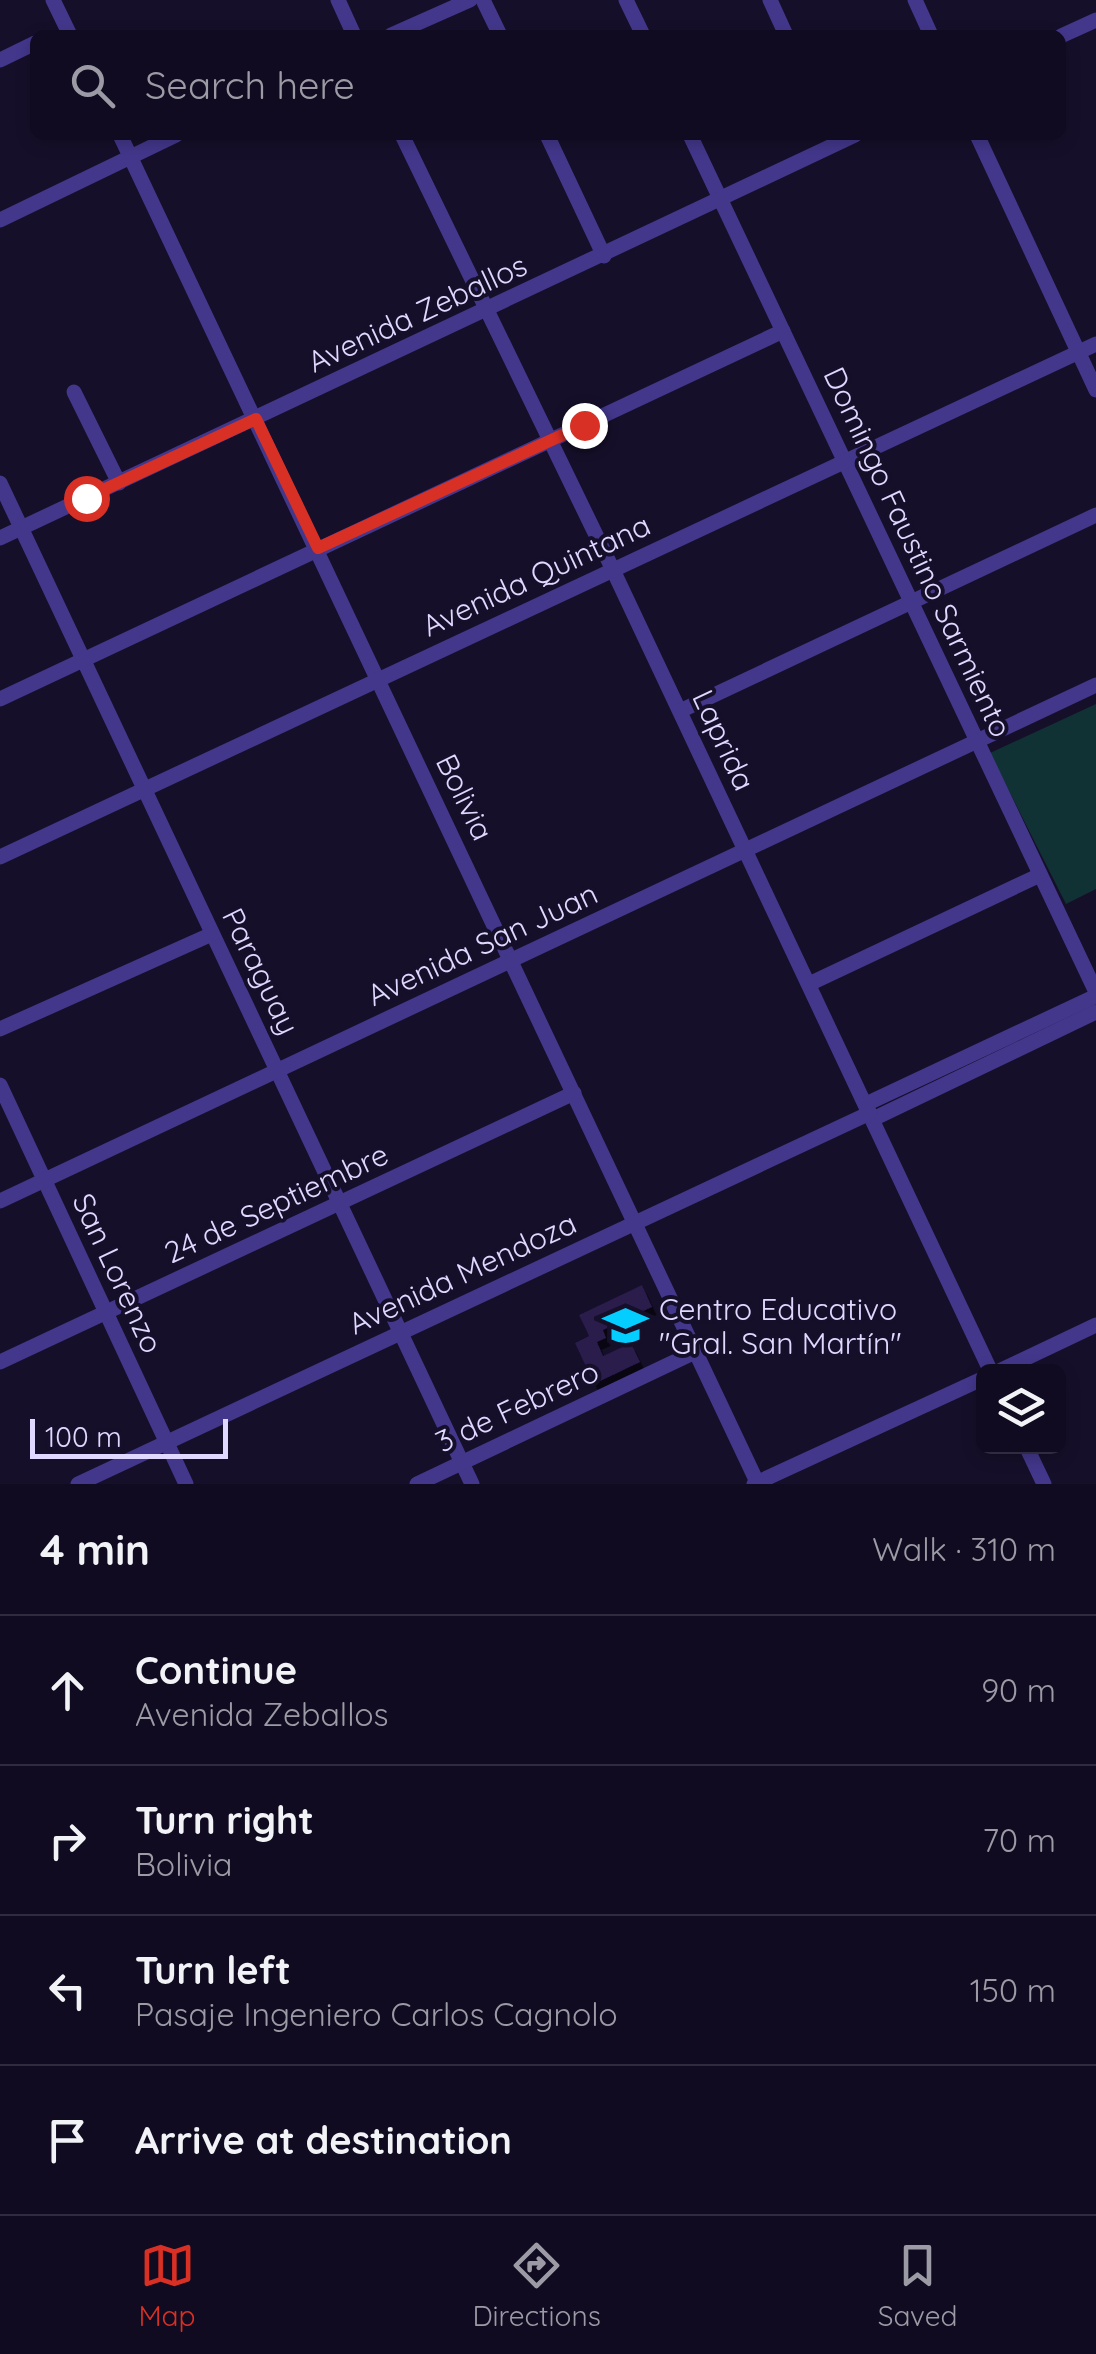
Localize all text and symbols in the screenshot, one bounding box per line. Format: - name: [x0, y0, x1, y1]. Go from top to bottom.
- search box: [30, 30, 1066, 140]
- icon: search: [65, 58, 120, 113]
- text: Search here: [145, 61, 355, 109]
- street label: Avenida Zeballos: [301, 246, 533, 380]
- street label: Domingo Faustino Sarmiento: [815, 361, 1021, 743]
- route end: [562, 403, 608, 449]
- route start: [64, 476, 110, 522]
- street label: Avenida Quintana: [416, 505, 656, 645]
- street label: Laprida: [684, 684, 764, 796]
- street label: Bolivia: [428, 748, 502, 846]
- street label: Avenida San Juan: [361, 874, 603, 1014]
- street label: Paraguay: [214, 902, 308, 1040]
- street label: 24 de Septiembre: [158, 1135, 394, 1271]
- street label: San Lorenzo: [64, 1187, 172, 1359]
- street label: Avenida Mendoza: [342, 1204, 582, 1342]
- place label: Centro Educativo "Gral. San Martín": [659, 1290, 902, 1362]
- school or university icon: Centro Educativo "Gral. San Martín": [602, 1302, 650, 1350]
- street label: 3 de Febrero: [429, 1352, 605, 1460]
- map controls: [976, 1364, 1066, 1454]
- button: layers: [976, 1364, 1066, 1454]
- scale bar: [30, 1414, 228, 1458]
- text: 100 m: [45, 1419, 122, 1454]
- text: 4 min: [40, 1523, 150, 1576]
- text: Walk · 310 m: [872, 1529, 1056, 1569]
- text: Continue: [135, 1646, 297, 1694]
- icon: ahead: [40, 1663, 95, 1718]
- text: 90 m: [981, 1670, 1056, 1710]
- text: Avenida Zeballos: [135, 1694, 389, 1734]
- text: Turn right: [135, 1796, 314, 1844]
- icon: right: [40, 1813, 95, 1868]
- text: 70 m: [983, 1820, 1056, 1860]
- text: Bolivia: [135, 1844, 233, 1884]
- text: Turn left: [135, 1946, 291, 1994]
- icon: left: [40, 1963, 95, 2018]
- text: 150 m: [970, 1970, 1056, 2010]
- text: Pasaje Ingeniero Carlos Cagnolo: [135, 1994, 618, 2034]
- icon: arrive: [40, 2113, 95, 2168]
- text: Arrive at destination: [135, 2116, 512, 2164]
- tab: Map: [138, 2238, 196, 2333]
- tab: Directions: [472, 2238, 601, 2333]
- tab: Saved: [878, 2238, 958, 2333]

